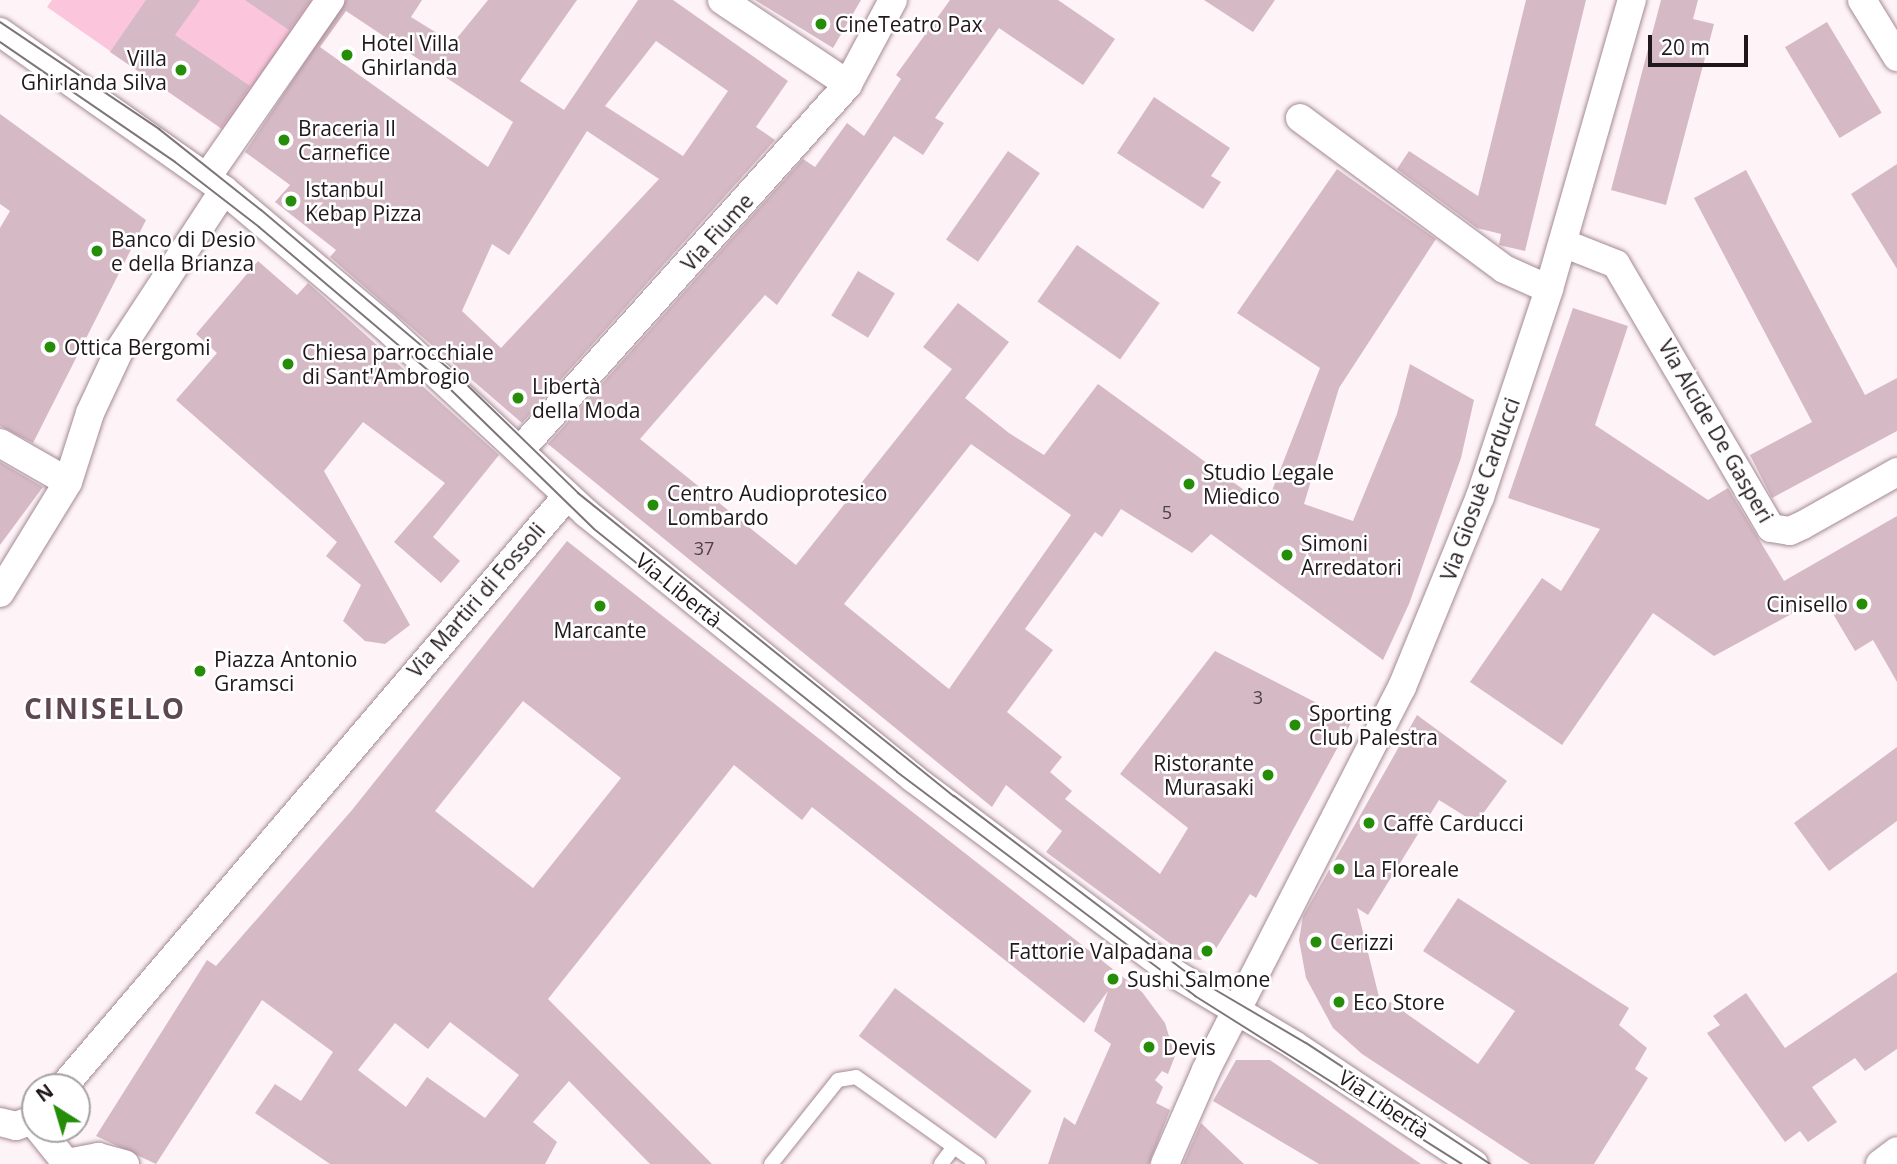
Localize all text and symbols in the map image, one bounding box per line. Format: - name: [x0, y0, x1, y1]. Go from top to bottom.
- place label: CineTeatro Pax: [835, 11, 983, 37]
- marker: CineTeatro Pax: [813, 16, 829, 32]
- scale bar: [1652, 21, 1752, 65]
- place label: Hotel Villa Ghirlanda: [361, 30, 459, 80]
- text: 20 m: [1661, 33, 1710, 61]
- place label: Villa Ghirlanda Silva: [21, 45, 167, 95]
- marker: Hotel Villa Ghirlanda: [339, 47, 355, 63]
- marker: Villa Ghirlanda Silva: [173, 62, 189, 78]
- place label: Braceria Il Carnefice: [298, 115, 396, 165]
- marker: Braceria Il Carnefice: [276, 132, 292, 148]
- place label: Istanbul Kebap Pizza: [305, 176, 422, 226]
- street label: Via Fiume: [676, 188, 758, 276]
- marker: Istanbul Kebap Pizza: [283, 193, 299, 209]
- place label: Banco di Desio e della Brianza: [111, 226, 256, 276]
- marker: Banco di Desio e della Brianza: [89, 243, 105, 259]
- place label: Ottica Bergomi: [64, 334, 211, 360]
- street label: Via Alcide De Gasperi: [1653, 335, 1779, 527]
- marker: Ottica Bergomi: [42, 339, 58, 355]
- place label: Chiesa parrocchiale di Sant'Ambrogio: [302, 339, 494, 389]
- marker: Chiesa parrocchiale di Sant'Ambrogio: [280, 356, 296, 372]
- place label: Libertà della Moda: [532, 373, 640, 423]
- marker: Libertà della Moda: [510, 390, 526, 406]
- street label: Via Giosuè Carducci: [1435, 394, 1525, 584]
- place label: Studio Legale Miedico: [1203, 459, 1334, 509]
- marker: Studio Legale Miedico: [1181, 476, 1197, 492]
- place label: Centro Audioprotesico Lombardo: [667, 480, 887, 530]
- marker: Centro Audioprotesico Lombardo: [645, 497, 661, 513]
- house number: 5: [1162, 501, 1172, 523]
- street label: Via Martiri di Fossoli: [402, 518, 550, 682]
- place label: Simoni Arredatori: [1301, 530, 1402, 580]
- house number: 37: [694, 537, 714, 559]
- marker: Simoni Arredatori: [1279, 547, 1295, 563]
- street label: Via Libertà: [631, 548, 727, 632]
- place label: Cinisello: [1766, 591, 1848, 617]
- marker: Cinisello: [1854, 596, 1870, 612]
- marker: Marcante: [592, 598, 608, 614]
- place label: Marcante: [553, 617, 647, 643]
- place label: Piazza Antonio Gramsci: [214, 646, 358, 696]
- marker: Piazza Antonio Gramsci: [192, 663, 208, 679]
- house number: 3: [1253, 686, 1263, 708]
- district label: CINISELLO: [25, 691, 185, 725]
- place label: Sporting Club Palestra: [1309, 700, 1438, 750]
- marker: Sporting Club Palestra: [1287, 717, 1303, 733]
- place label: Ristorante Murasaki: [1153, 750, 1254, 800]
- marker: Ristorante Murasaki: [1260, 767, 1276, 783]
- place label: Caffè Carducci: [1383, 810, 1524, 836]
- marker: Caffè Carducci: [1361, 815, 1377, 831]
- place label: La Floreale: [1353, 856, 1459, 882]
- marker: La Floreale: [1331, 861, 1347, 877]
- place label: Cerizzi: [1330, 929, 1394, 955]
- marker: Cerizzi: [1308, 934, 1324, 950]
- place label: Fattorie Valpadana: [1009, 938, 1193, 964]
- marker: Fattorie Valpadana: [1199, 943, 1215, 959]
- place label: Sushi Salmone: [1127, 966, 1270, 992]
- marker: Sushi Salmone: [1105, 971, 1121, 987]
- place label: Eco Store: [1353, 989, 1445, 1015]
- marker: Eco Store: [1331, 994, 1347, 1010]
- place label: Devis: [1163, 1034, 1216, 1060]
- marker: Devis: [1141, 1039, 1157, 1055]
- street label: Via Libertà: [1334, 1065, 1434, 1143]
- north arrow: [21, 1073, 91, 1143]
- text: N: [31, 1078, 59, 1108]

